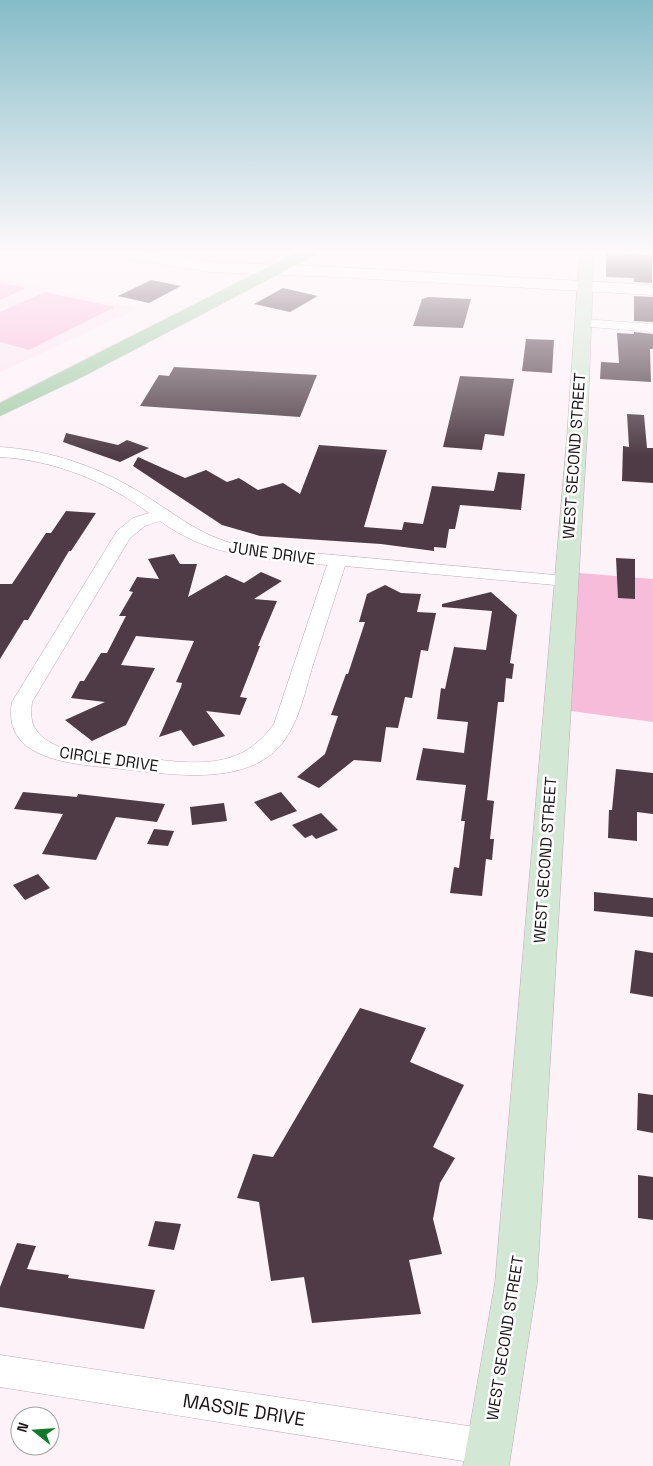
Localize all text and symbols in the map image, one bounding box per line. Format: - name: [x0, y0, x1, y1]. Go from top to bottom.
- street label: WEST SECOND STREET: [558, 372, 590, 540]
- street label: JUNE DRIVE: [227, 537, 317, 569]
- street label: CIRCLE DRIVE: [58, 742, 160, 776]
- street label: WEST SECOND STREET: [529, 776, 561, 944]
- street label: WEST SECOND STREET: [482, 1254, 528, 1422]
- street label: MASSIE DRIVE: [181, 1388, 307, 1432]
- north arrow: [10, 1406, 60, 1456]
- text: N: [13, 1420, 33, 1434]

